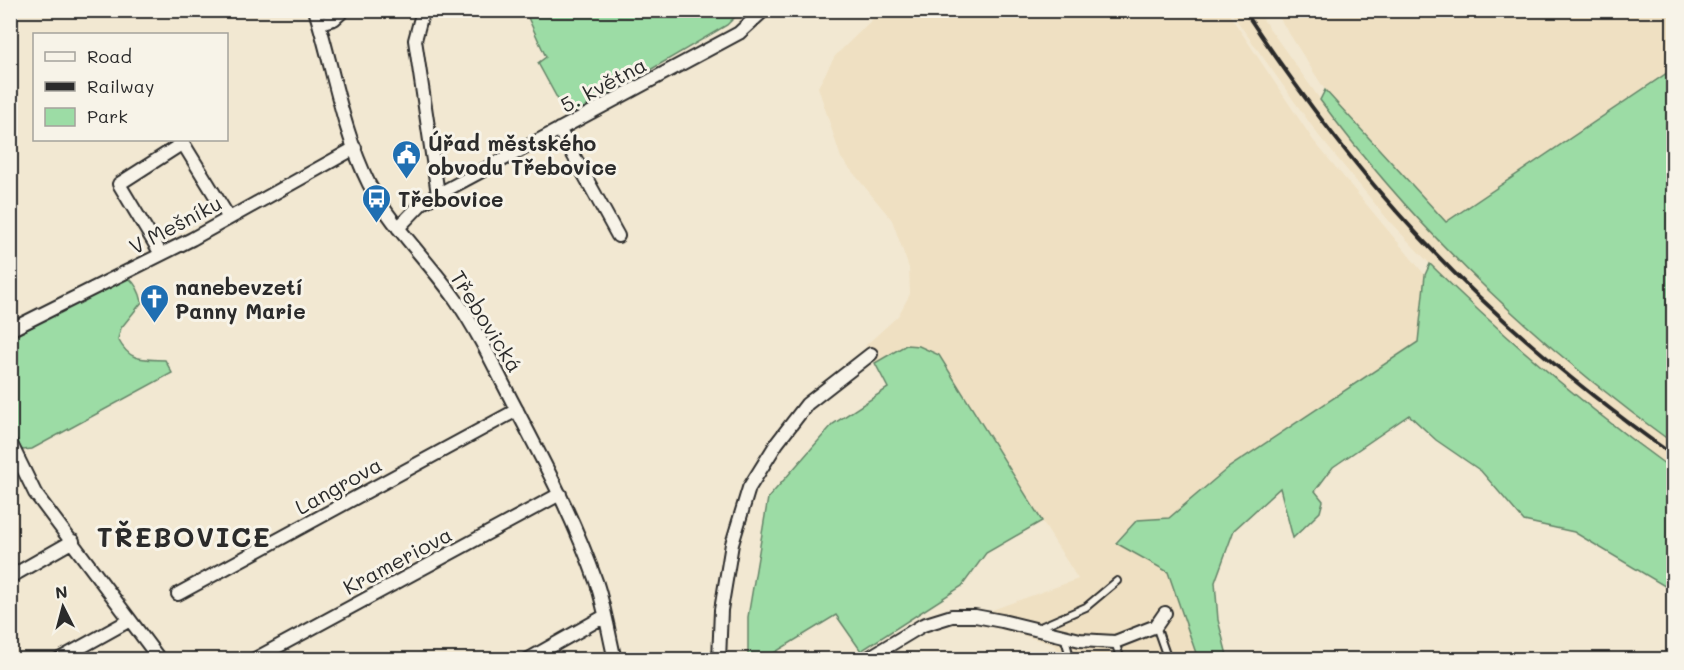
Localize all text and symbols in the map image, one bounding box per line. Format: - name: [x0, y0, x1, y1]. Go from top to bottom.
- legend: [33, 33, 228, 141]
- text: Road: [87, 44, 132, 68]
- street label: 5. května: [555, 50, 651, 118]
- text: Railway: [87, 74, 154, 98]
- text: Park: [87, 104, 128, 128]
- place label: Úřad městského obvodu Třebovice: [428, 129, 617, 180]
- public building icon: Úřad městského obvodu Třebovice: [391, 138, 423, 180]
- bus stop icon: Třebovice: [361, 182, 393, 224]
- place label: Třebovice: [398, 185, 504, 212]
- street label: V Mešníku: [124, 188, 226, 260]
- street label: Třebovická: [445, 265, 529, 377]
- place label: nanebevzetí Panny Marie: [175, 273, 306, 325]
- church icon: nanebevzetí Panny Marie: [138, 282, 170, 324]
- street label: Langrova: [290, 450, 386, 520]
- district label: TŘEBOVICE: [97, 519, 271, 554]
- street label: Krameriova: [338, 520, 456, 600]
- north arrow: [33, 577, 93, 637]
- text: N: [54, 581, 69, 603]

